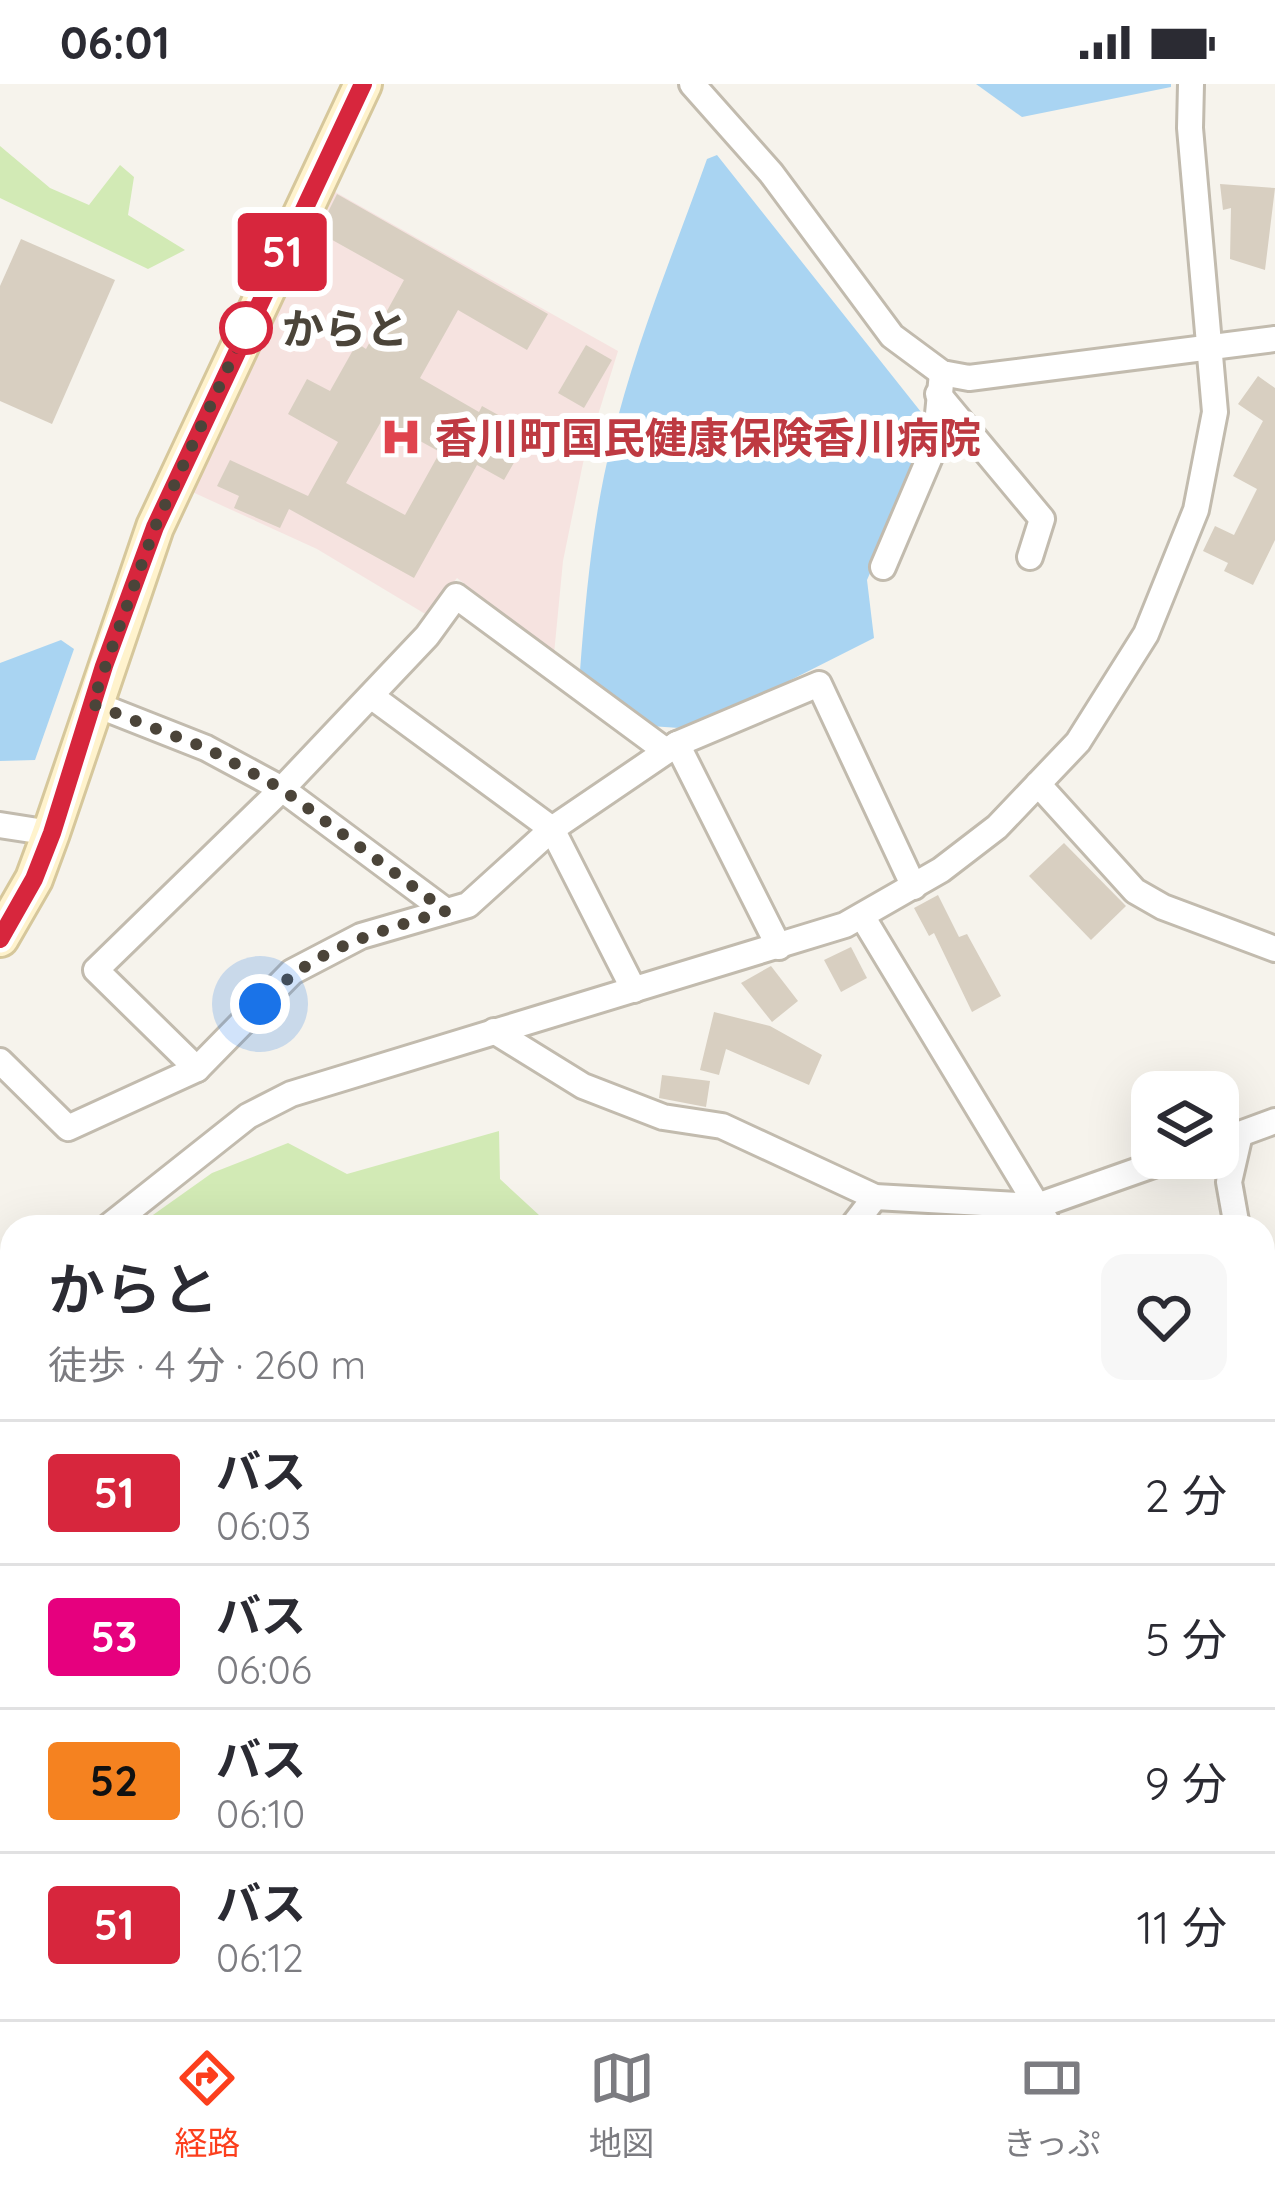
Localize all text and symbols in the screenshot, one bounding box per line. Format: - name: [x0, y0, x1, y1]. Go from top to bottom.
- text: 06:01: [60, 14, 170, 70]
- line badge: 51: [228, 213, 336, 291]
- text: 51: [262, 225, 302, 278]
- place label: からと: [282, 302, 408, 355]
- marker: からと: [221, 303, 271, 353]
- place label: 香川町国民健康保険香川病院: [435, 411, 981, 464]
- hospital icon: 香川町国民健康保険香川病院: [378, 414, 424, 460]
- your location: [230, 974, 290, 1034]
- map controls: [1131, 1071, 1239, 1179]
- button: layers: [1131, 1071, 1239, 1179]
- text: からと: [48, 1253, 219, 1324]
- button: heart: [1101, 1254, 1227, 1380]
- text: 徒歩 · 4 分 · 260 m: [48, 1340, 366, 1389]
- text: バス: [216, 1443, 306, 1499]
- text: 51: [94, 1466, 134, 1519]
- text: 2 分: [1145, 1467, 1227, 1523]
- text: 06:03: [216, 1501, 311, 1550]
- text: バス: [216, 1587, 306, 1643]
- text: 53: [91, 1610, 137, 1663]
- text: 5 分: [1145, 1611, 1227, 1667]
- text: 06:06: [216, 1645, 312, 1694]
- text: バス: [216, 1731, 306, 1787]
- text: 52: [90, 1754, 138, 1807]
- text: 9 分: [1145, 1755, 1227, 1811]
- text: 06:10: [216, 1789, 305, 1838]
- text: バス: [216, 1875, 306, 1931]
- text: 51: [94, 1898, 134, 1951]
- text: 11 分: [1136, 1899, 1227, 1955]
- text: 06:12: [216, 1933, 304, 1982]
- tab: 経路: [174, 2045, 240, 2165]
- tab: 地図: [589, 2045, 655, 2165]
- tab: きっぷ: [1003, 2045, 1101, 2165]

